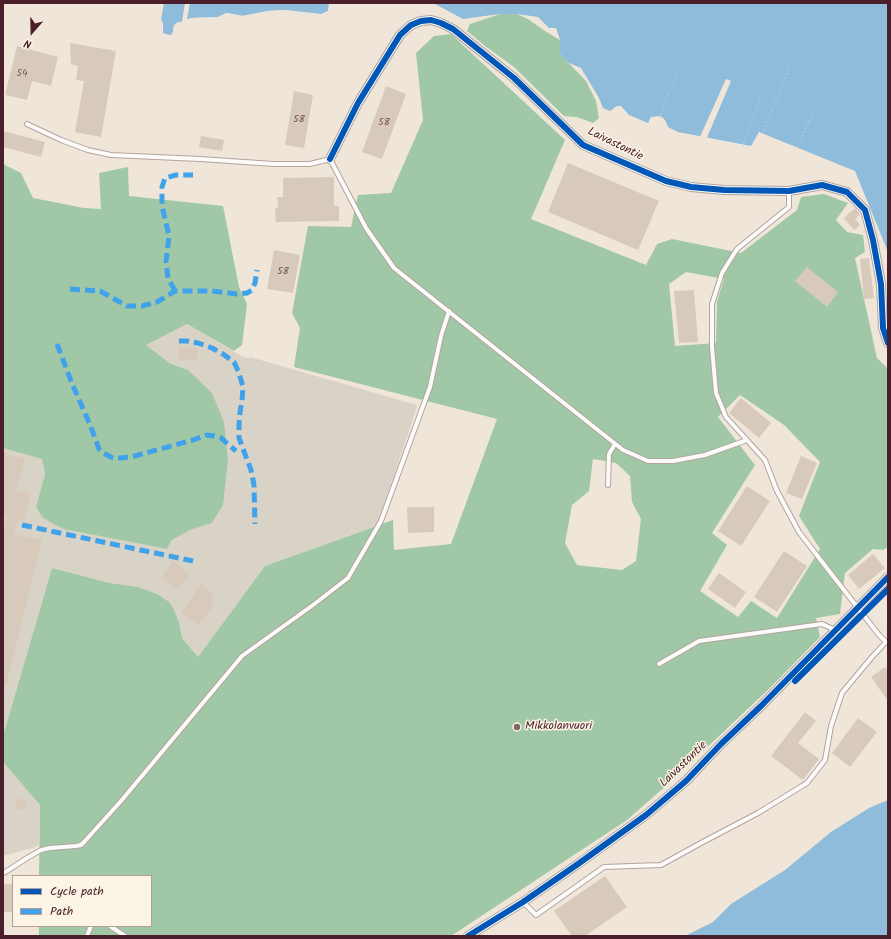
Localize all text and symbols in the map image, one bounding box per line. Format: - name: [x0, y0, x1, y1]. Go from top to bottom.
- north arrow: [12, 12, 52, 52]
- text: N: [22, 34, 34, 53]
- house number: 54: [17, 68, 27, 80]
- house number: 58: [293, 114, 305, 126]
- house number: 58: [378, 117, 390, 129]
- street label: Laivastontie: [585, 125, 645, 165]
- house number: 58: [277, 266, 289, 278]
- place label: Mikkolanvuori: [525, 720, 592, 734]
- marker: Mikkolanvuori: [512, 722, 522, 732]
- street label: Laivastontie: [657, 739, 711, 791]
- legend: [12, 875, 152, 927]
- text: Cycle path: [50, 882, 104, 901]
- text: Path: [50, 902, 73, 921]

